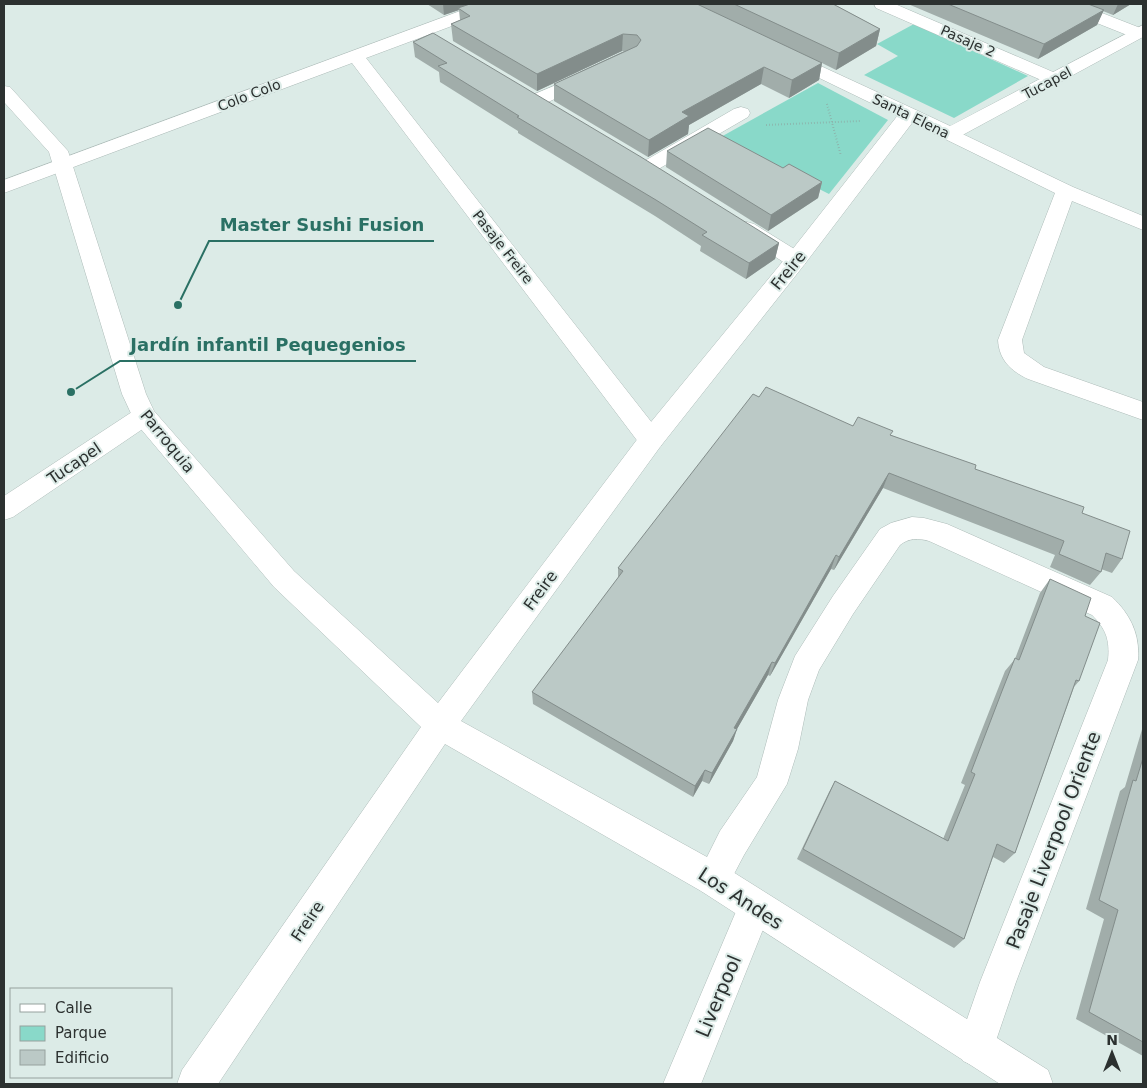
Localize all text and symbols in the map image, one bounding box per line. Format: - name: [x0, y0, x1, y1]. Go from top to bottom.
- street label: Pasaje 2: [938, 22, 998, 60]
- street label: Tucapel: [1019, 64, 1074, 103]
- street label: Colo Colo: [215, 76, 283, 114]
- street label: Santa Elena: [870, 90, 952, 142]
- street label: Pasaje Freire: [470, 207, 536, 287]
- callout: Master Sushi Fusion: [209, 208, 434, 241]
- text: Master Sushi Fusion: [220, 214, 424, 235]
- street label: Freire: [767, 247, 810, 294]
- callout: Jardín infantil Pequegenios: [120, 328, 416, 361]
- text: Jardín infantil Pequegenios: [128, 334, 406, 355]
- street label: Parroquia: [136, 406, 199, 477]
- street label: Tucapel: [43, 439, 105, 489]
- street label: Freire: [520, 567, 561, 614]
- street label: Pasaje Liverpool Oriente: [1001, 728, 1105, 952]
- street label: Los Andes: [695, 862, 787, 934]
- street label: Freire: [287, 897, 328, 945]
- street label: Liverpool: [691, 952, 745, 1040]
- legend: [10, 988, 172, 1078]
- text: Calle: [55, 999, 92, 1017]
- text: Parque: [55, 1024, 107, 1042]
- north arrow: [1087, 1028, 1137, 1078]
- text: N: [1106, 1032, 1118, 1048]
- text: Edificio: [55, 1049, 109, 1067]

